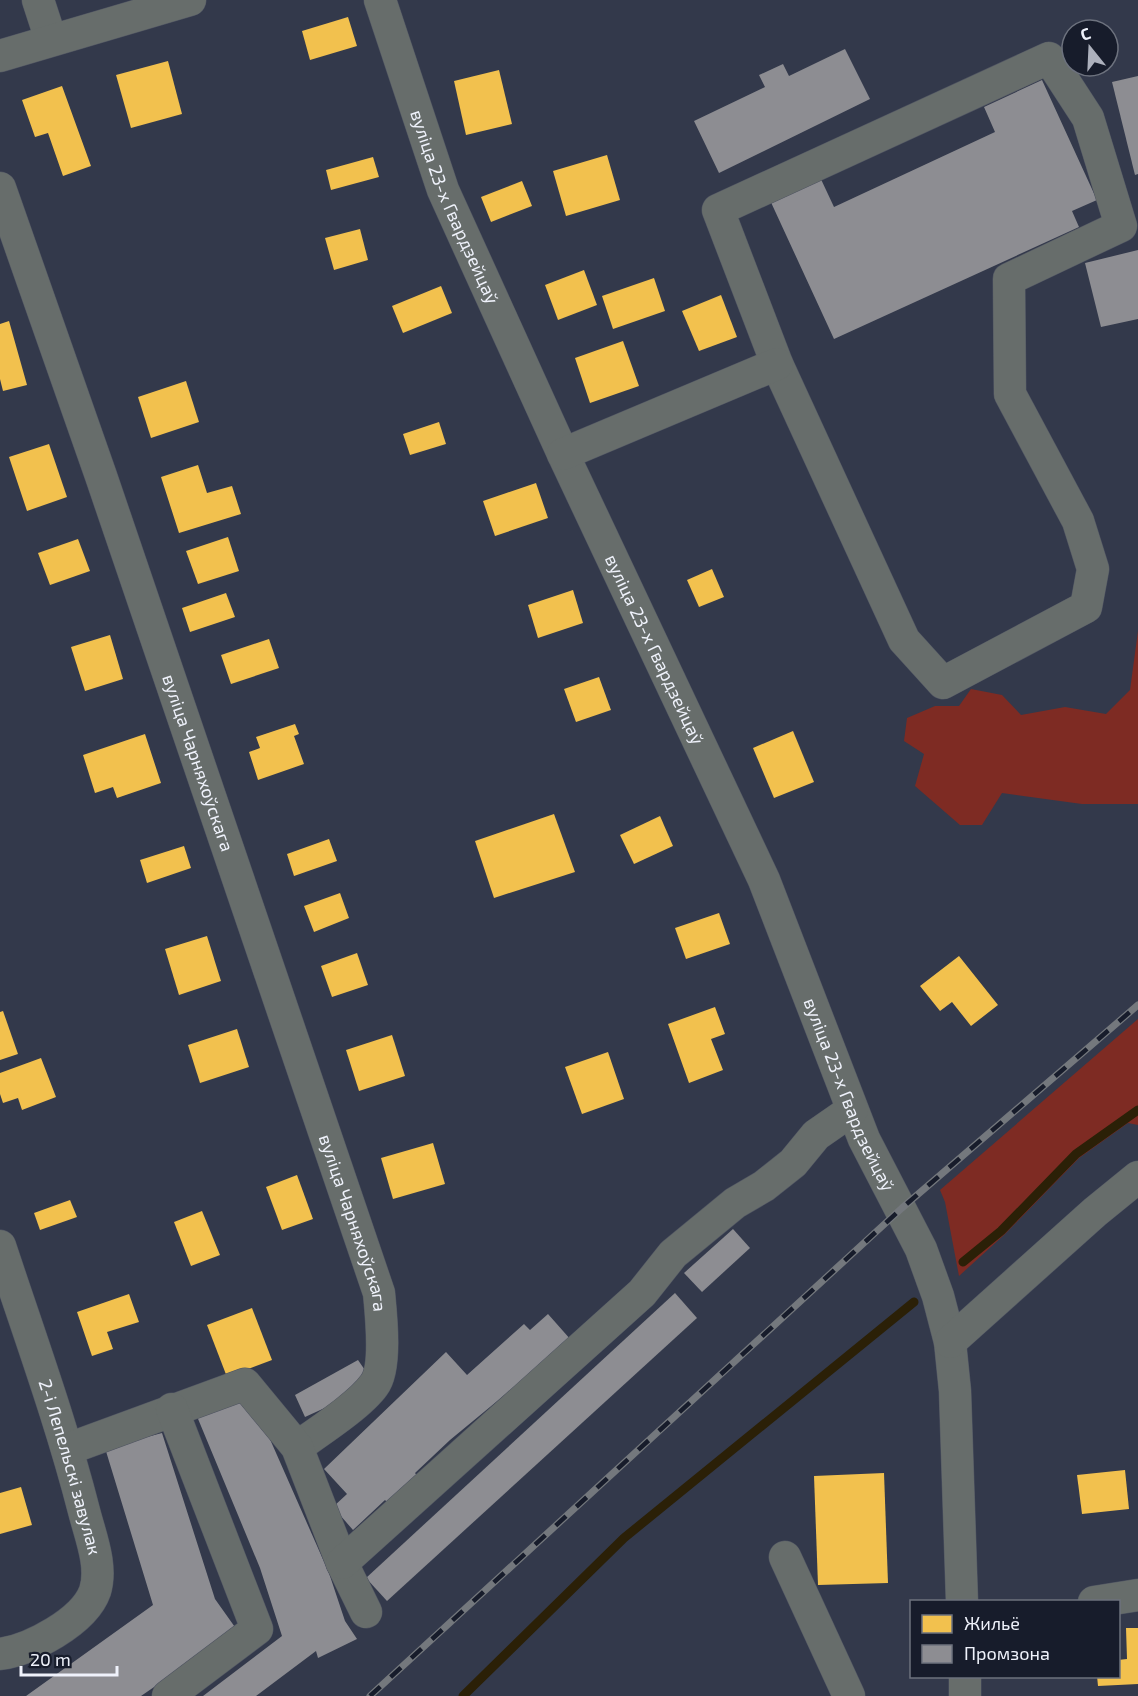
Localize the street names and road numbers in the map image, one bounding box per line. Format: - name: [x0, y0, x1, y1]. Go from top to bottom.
- street label: вуліца 23-х Гвардзейцаў: [406, 107, 504, 307]
- street label: вуліца 23-х Гвардзейцаў: [601, 551, 710, 748]
- street label: вуліца Чарняхоўскага: [158, 671, 239, 854]
- street label: вуліца 23-х Гвардзейцаў: [799, 995, 900, 1195]
- street label: вуліца Чарняхоўскага: [315, 1131, 392, 1312]
- street label: 2-і Лепельскі завулак: [34, 1376, 106, 1557]

